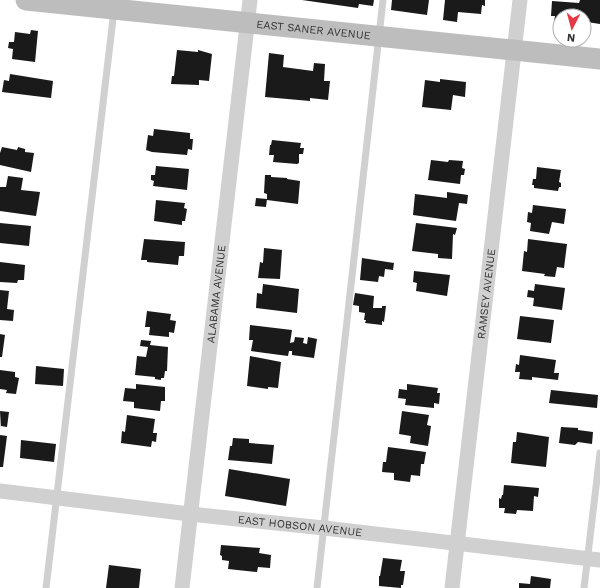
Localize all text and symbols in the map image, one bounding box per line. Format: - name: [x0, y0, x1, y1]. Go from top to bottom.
- north arrow: [552, 8, 592, 48]
- street label: EAST SANER AVENUE: [256, 18, 371, 42]
- text: N: [566, 31, 576, 44]
- street label: ALABAMA AVENUE: [204, 244, 229, 344]
- street label: RAMSEY AVENUE: [475, 248, 498, 340]
- street label: EAST HOBSON AVENUE: [237, 513, 363, 539]

